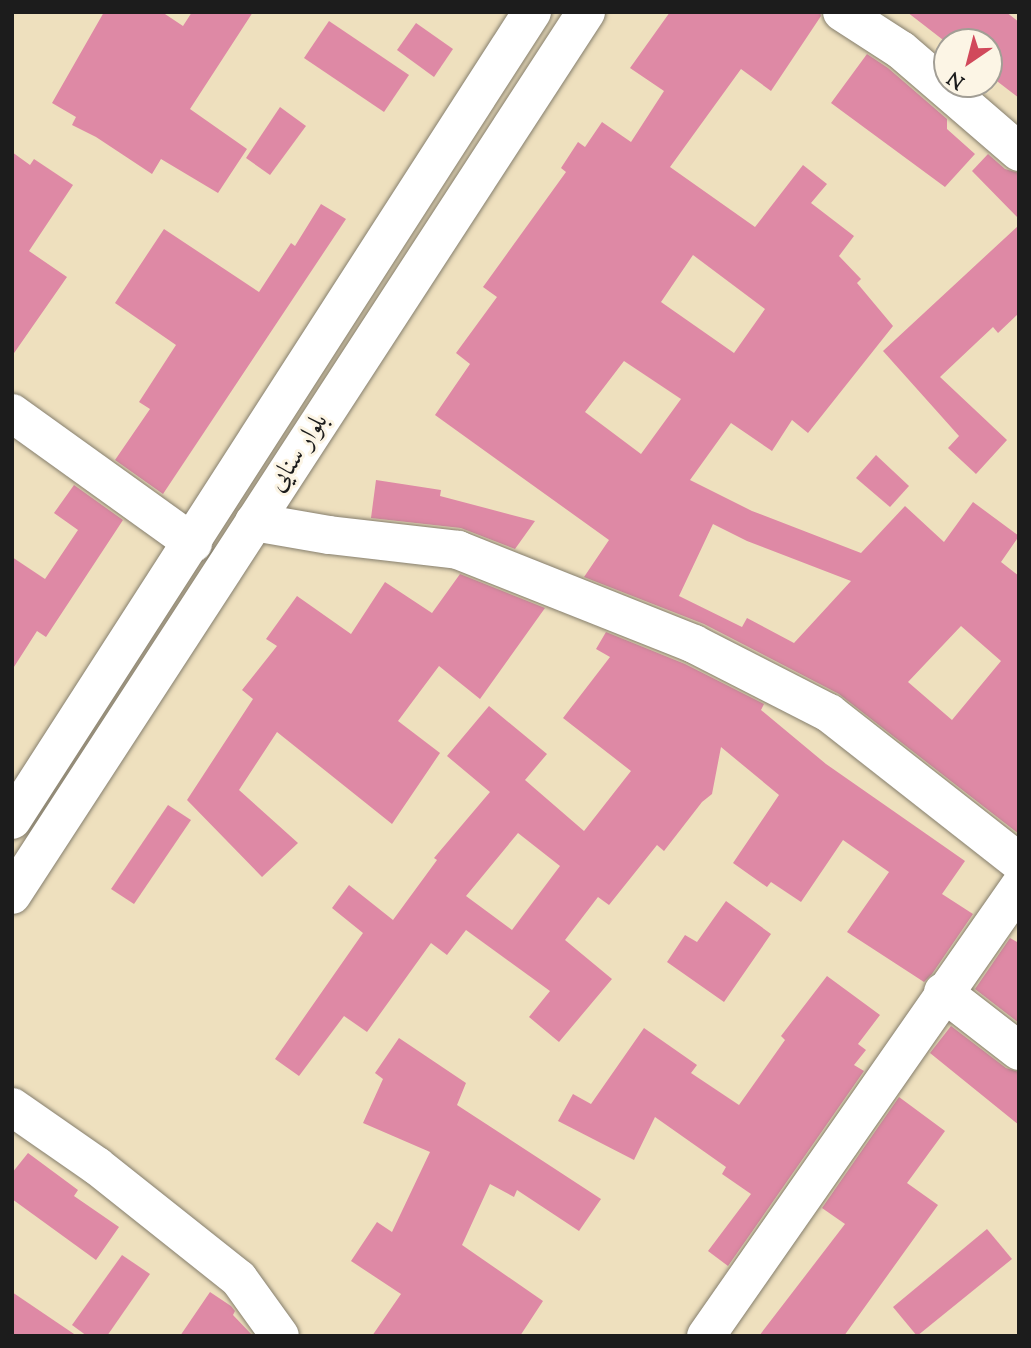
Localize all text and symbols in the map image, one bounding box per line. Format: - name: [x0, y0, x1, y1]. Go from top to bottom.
- north arrow: [933, 28, 1003, 98]
- text: N: [943, 64, 971, 94]
- street label: بلوار سنایی: [262, 408, 336, 498]

